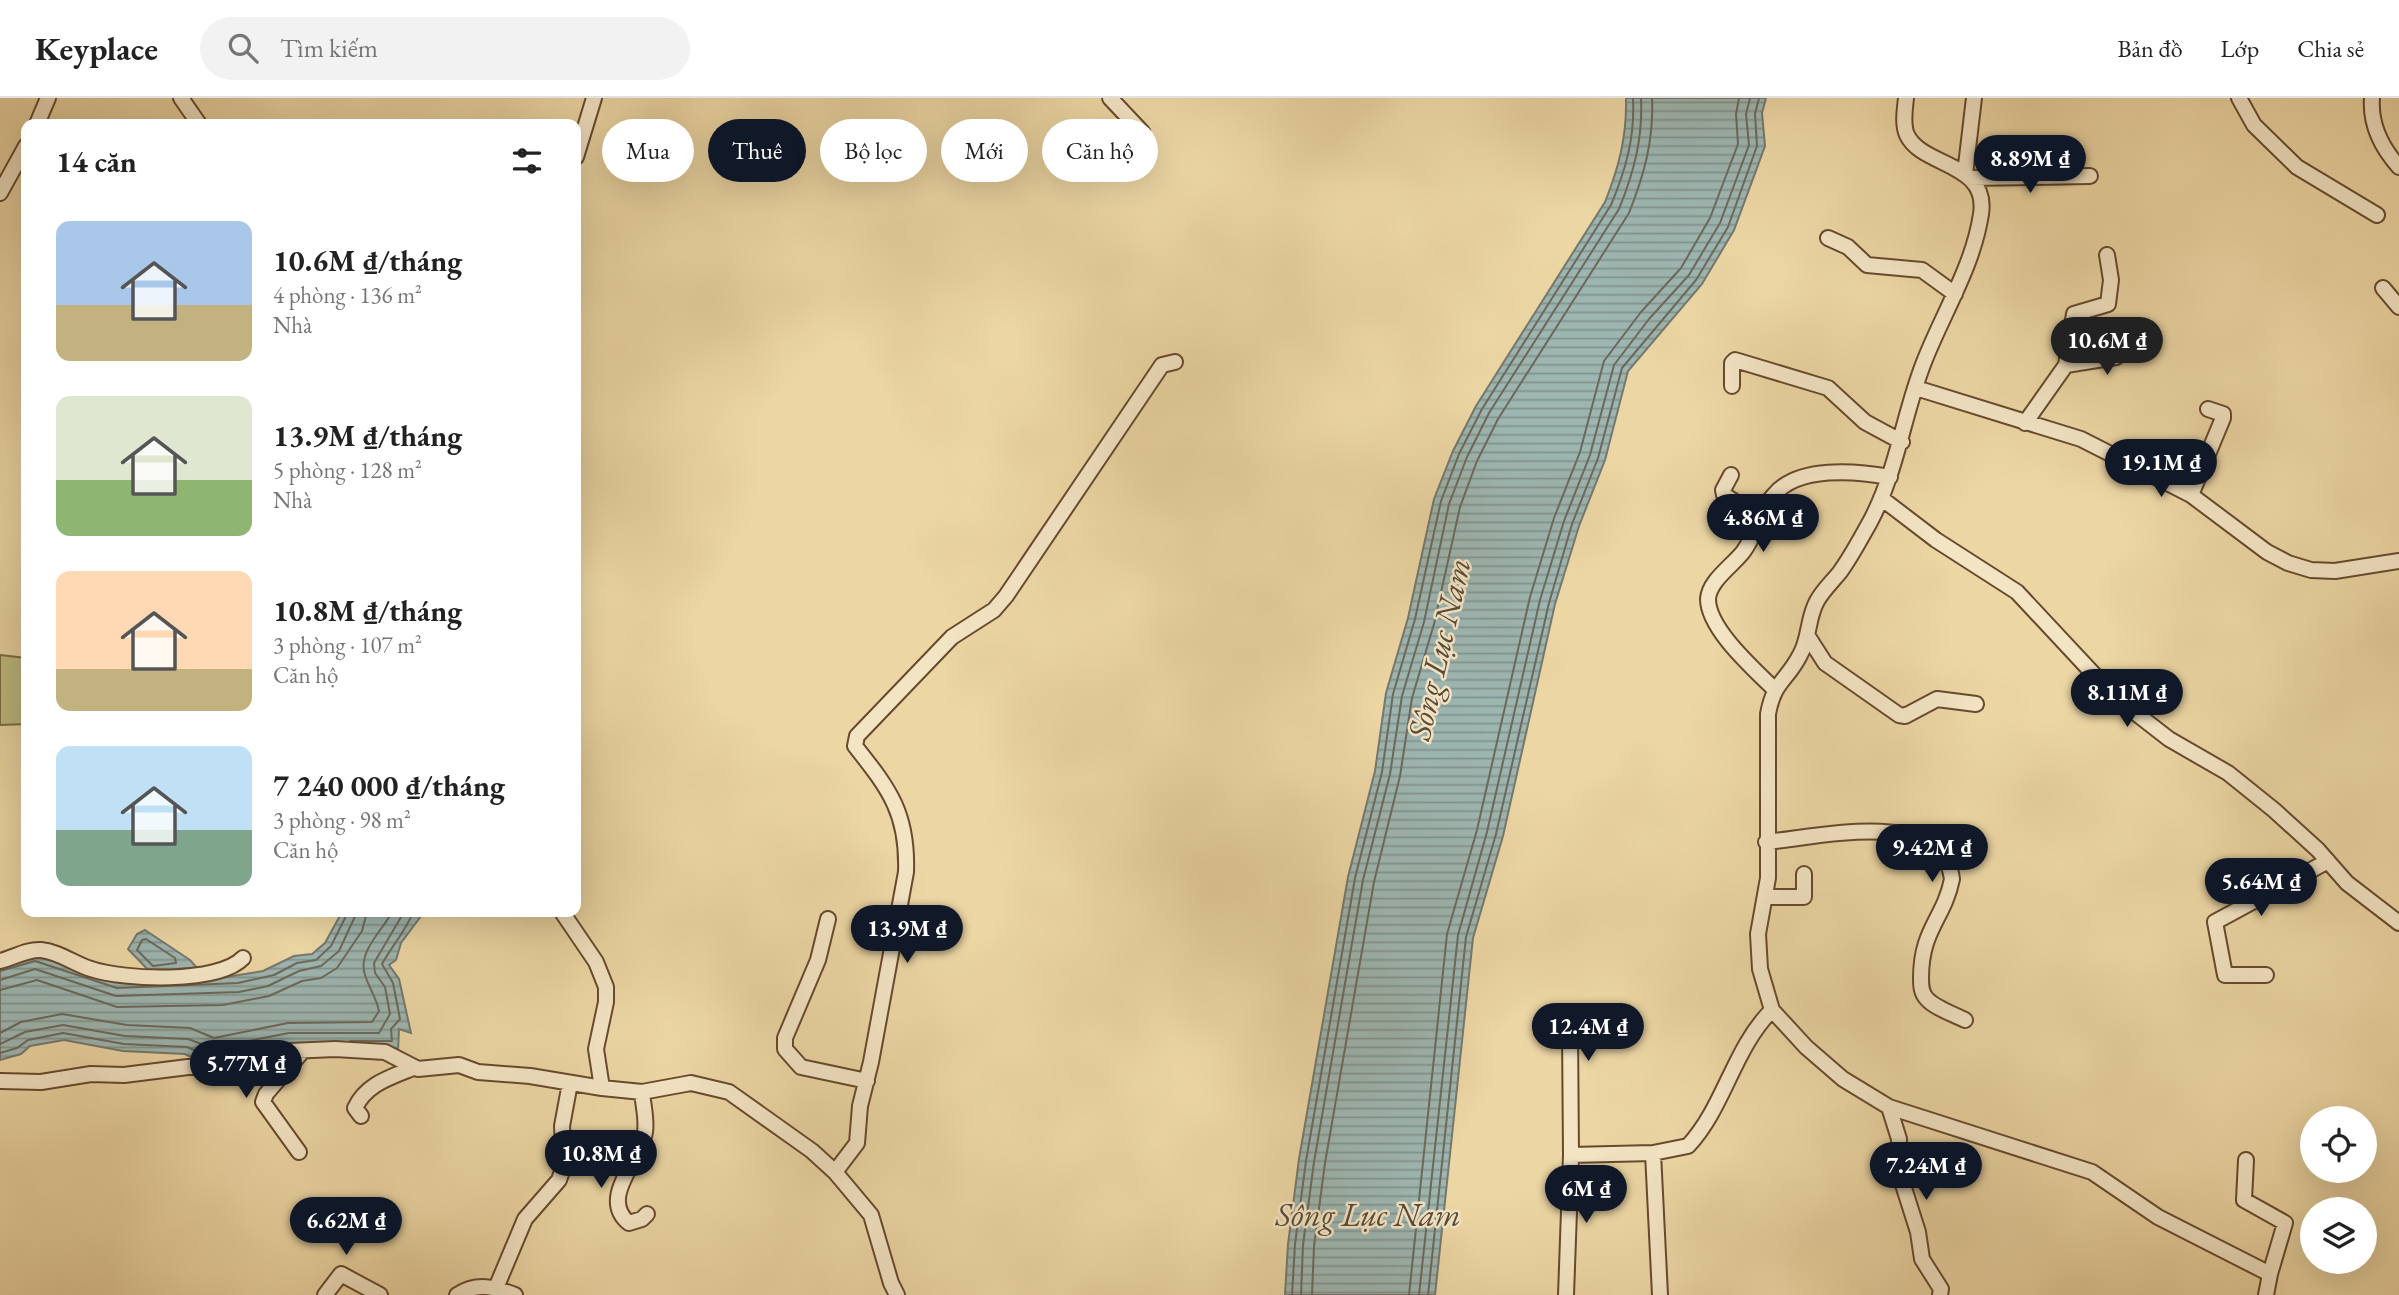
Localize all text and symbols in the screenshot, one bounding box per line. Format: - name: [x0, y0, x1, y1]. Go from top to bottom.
- search box: [200, 17, 690, 80]
- text: Keyplace: [35, 27, 158, 70]
- icon: search: [224, 29, 262, 67]
- text: Tìm kiếm: [280, 31, 378, 65]
- text: Bản đồ: [2117, 33, 2183, 64]
- text: Lớp: [2221, 33, 2259, 64]
- text: Chia sẻ: [2297, 33, 2364, 64]
- chip: Mua: [602, 119, 694, 182]
- chip: Thuê: [708, 119, 806, 182]
- chip: Bộ lọc: [820, 119, 927, 182]
- chip: Mới: [941, 119, 1028, 182]
- chip: Căn hộ: [1042, 119, 1158, 182]
- pin: 8.89M ₫: [1965, 136, 2095, 195]
- text: 14 căn: [56, 142, 137, 181]
- icon: filters: [508, 142, 546, 180]
- text: 8.89M ₫: [1990, 143, 2070, 173]
- text: 10.6M ₫/tháng: [273, 241, 462, 280]
- icon: home: [112, 249, 196, 333]
- text: 4 phòng · 136 m²: [273, 280, 422, 310]
- text: Nhà: [273, 310, 312, 340]
- pin: 10.6M ₫: [2042, 317, 2172, 377]
- text: 10.6M ₫: [2067, 325, 2147, 355]
- text: 13.9M ₫/tháng: [273, 416, 462, 455]
- icon: home: [112, 424, 196, 508]
- pin: 19.1M ₫: [2096, 440, 2226, 499]
- text: 19.1M ₫: [2121, 447, 2201, 477]
- text: 5 phòng · 128 m²: [273, 455, 422, 485]
- text: Nhà: [273, 485, 312, 515]
- pin: 4.86M ₫: [1698, 494, 1828, 554]
- text: 4.86M ₫: [1723, 502, 1803, 532]
- water label: Sông Lục Nam: [1397, 554, 1480, 745]
- text: 10.8M ₫/tháng: [273, 591, 462, 630]
- icon: home: [112, 599, 196, 683]
- text: 3 phòng · 107 m²: [273, 630, 422, 660]
- text: Căn hộ: [273, 660, 338, 690]
- pin: 8.11M ₫: [2062, 670, 2192, 729]
- text: 8.11M ₫: [2087, 677, 2167, 707]
- text: 7 240 000 ₫/tháng: [273, 766, 505, 805]
- icon: home: [112, 774, 196, 858]
- text: 3 phòng · 98 m²: [273, 805, 411, 835]
- pin: 9.42M ₫: [1867, 824, 1997, 884]
- text: 9.42M ₫: [1892, 832, 1972, 862]
- text: Căn hộ: [273, 835, 338, 865]
- pin: 5.64M ₫: [2196, 858, 2326, 918]
- text: 5.64M ₫: [2221, 866, 2301, 896]
- pin: 13.9M ₫: [842, 906, 972, 965]
- text: 13.9M ₫: [867, 913, 947, 943]
- pin: 12.4M ₫: [1523, 1004, 1653, 1063]
- text: 12.4M ₫: [1548, 1011, 1628, 1041]
- pin: 5.77M ₫: [181, 1040, 311, 1100]
- text: 5.77M ₫: [206, 1048, 286, 1078]
- map controls: [2300, 1106, 2377, 1274]
- button: locate: [2300, 1106, 2377, 1183]
- pin: 10.8M ₫: [536, 1130, 666, 1190]
- text: 10.8M ₫: [561, 1138, 641, 1168]
- pin: 7.24M ₫: [1861, 1142, 1991, 1202]
- text: 7.24M ₫: [1886, 1150, 1966, 1180]
- pin: 6M ₫: [1545, 1166, 1627, 1225]
- text: 6M ₫: [1561, 1173, 1611, 1203]
- water label: Sông Lục Nam: [1275, 1193, 1460, 1236]
- button: layers: [2300, 1197, 2377, 1274]
- pin: 6.62M ₫: [281, 1198, 411, 1257]
- text: 6.62M ₫: [306, 1205, 386, 1235]

